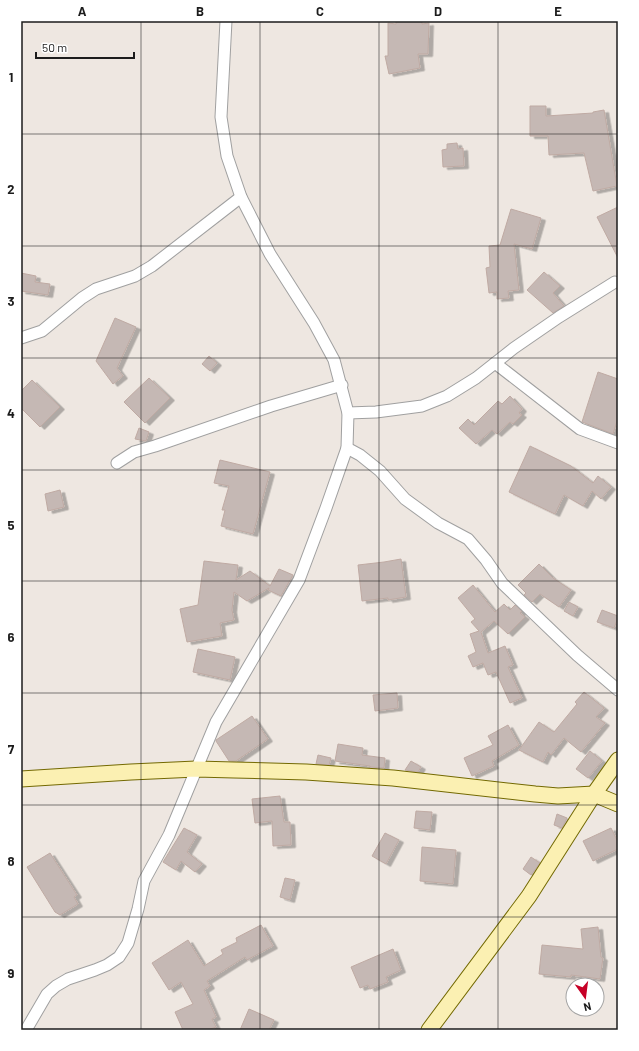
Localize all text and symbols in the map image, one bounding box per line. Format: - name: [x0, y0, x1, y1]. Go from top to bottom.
- text: A: [78, 3, 87, 19]
- text: B: [196, 3, 204, 19]
- text: C: [316, 3, 324, 19]
- text: D: [434, 3, 442, 19]
- text: E: [554, 3, 562, 19]
- scale bar: [36, 34, 134, 60]
- text: 50 m: [42, 40, 67, 54]
- text: 1: [9, 69, 13, 85]
- text: 2: [7, 181, 15, 197]
- text: 3: [7, 293, 15, 309]
- text: 4: [7, 405, 15, 421]
- text: 5: [7, 517, 15, 533]
- text: 6: [8, 629, 15, 645]
- text: 7: [8, 741, 15, 757]
- text: 8: [7, 853, 15, 869]
- text: 9: [8, 965, 15, 981]
- north arrow: [565, 977, 605, 1017]
- text: N: [582, 1000, 593, 1014]

